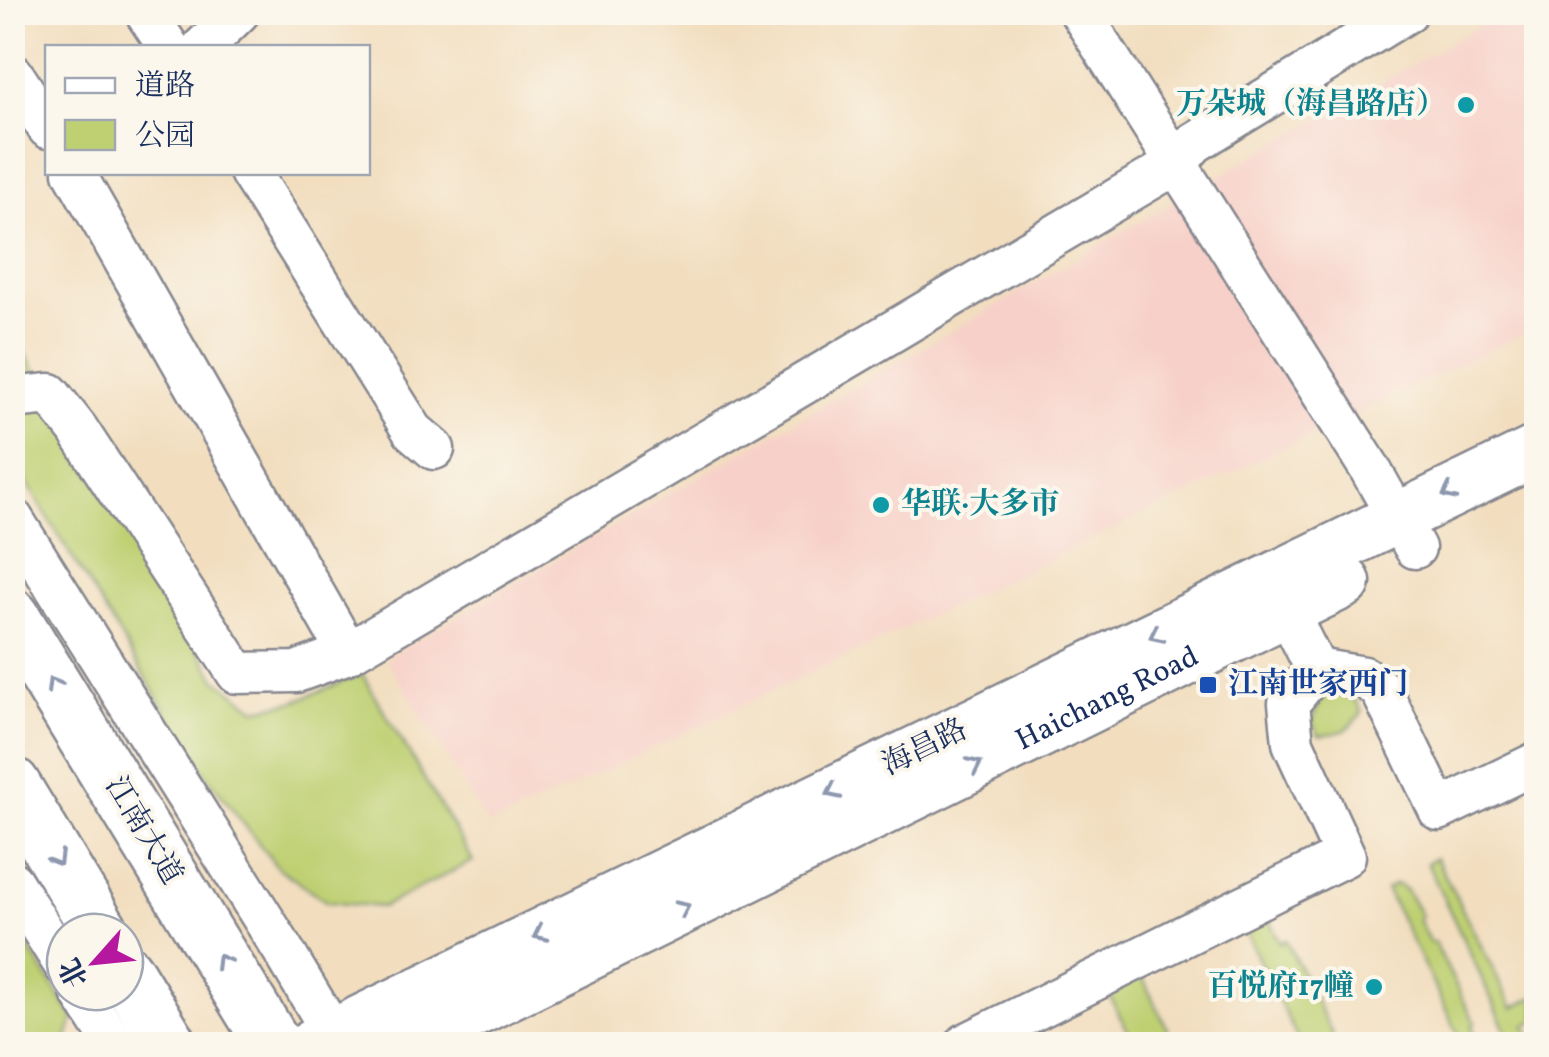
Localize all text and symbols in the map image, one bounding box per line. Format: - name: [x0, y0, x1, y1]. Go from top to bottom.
- legend: [45, 45, 370, 175]
- text: 道路: [135, 66, 195, 108]
- place label: 万朵城（海昌路店）: [1176, 84, 1446, 126]
- marker: 万朵城（海昌路店）: [1455, 94, 1477, 116]
- text: 公园: [135, 116, 195, 158]
- one-way arrow: [1441, 481, 1459, 501]
- place label: 华联·大多市: [901, 484, 1060, 526]
- marker: 华联·大多市: [870, 494, 892, 516]
- one-way arrow: [1149, 623, 1167, 643]
- street label: Haichang Road: [1009, 636, 1206, 762]
- place label: 江南世家西门: [1228, 664, 1408, 706]
- marker: 江南世家西门: [1197, 674, 1219, 696]
- one-way arrow: [46, 677, 65, 695]
- street label: 海昌路: [875, 709, 975, 787]
- one-way arrow: [965, 757, 983, 777]
- street label: 江南大道: [94, 769, 192, 893]
- one-way arrow: [825, 780, 843, 800]
- one-way arrow: [45, 848, 64, 866]
- one-way arrow: [673, 901, 691, 921]
- north arrow: [45, 912, 145, 1012]
- one-way arrow: [532, 922, 550, 942]
- text: 北: [51, 951, 99, 994]
- one-way arrow: [215, 954, 234, 972]
- place label: 百悦府17幢: [1208, 966, 1354, 1008]
- marker: 百悦府17幢: [1363, 976, 1385, 998]

